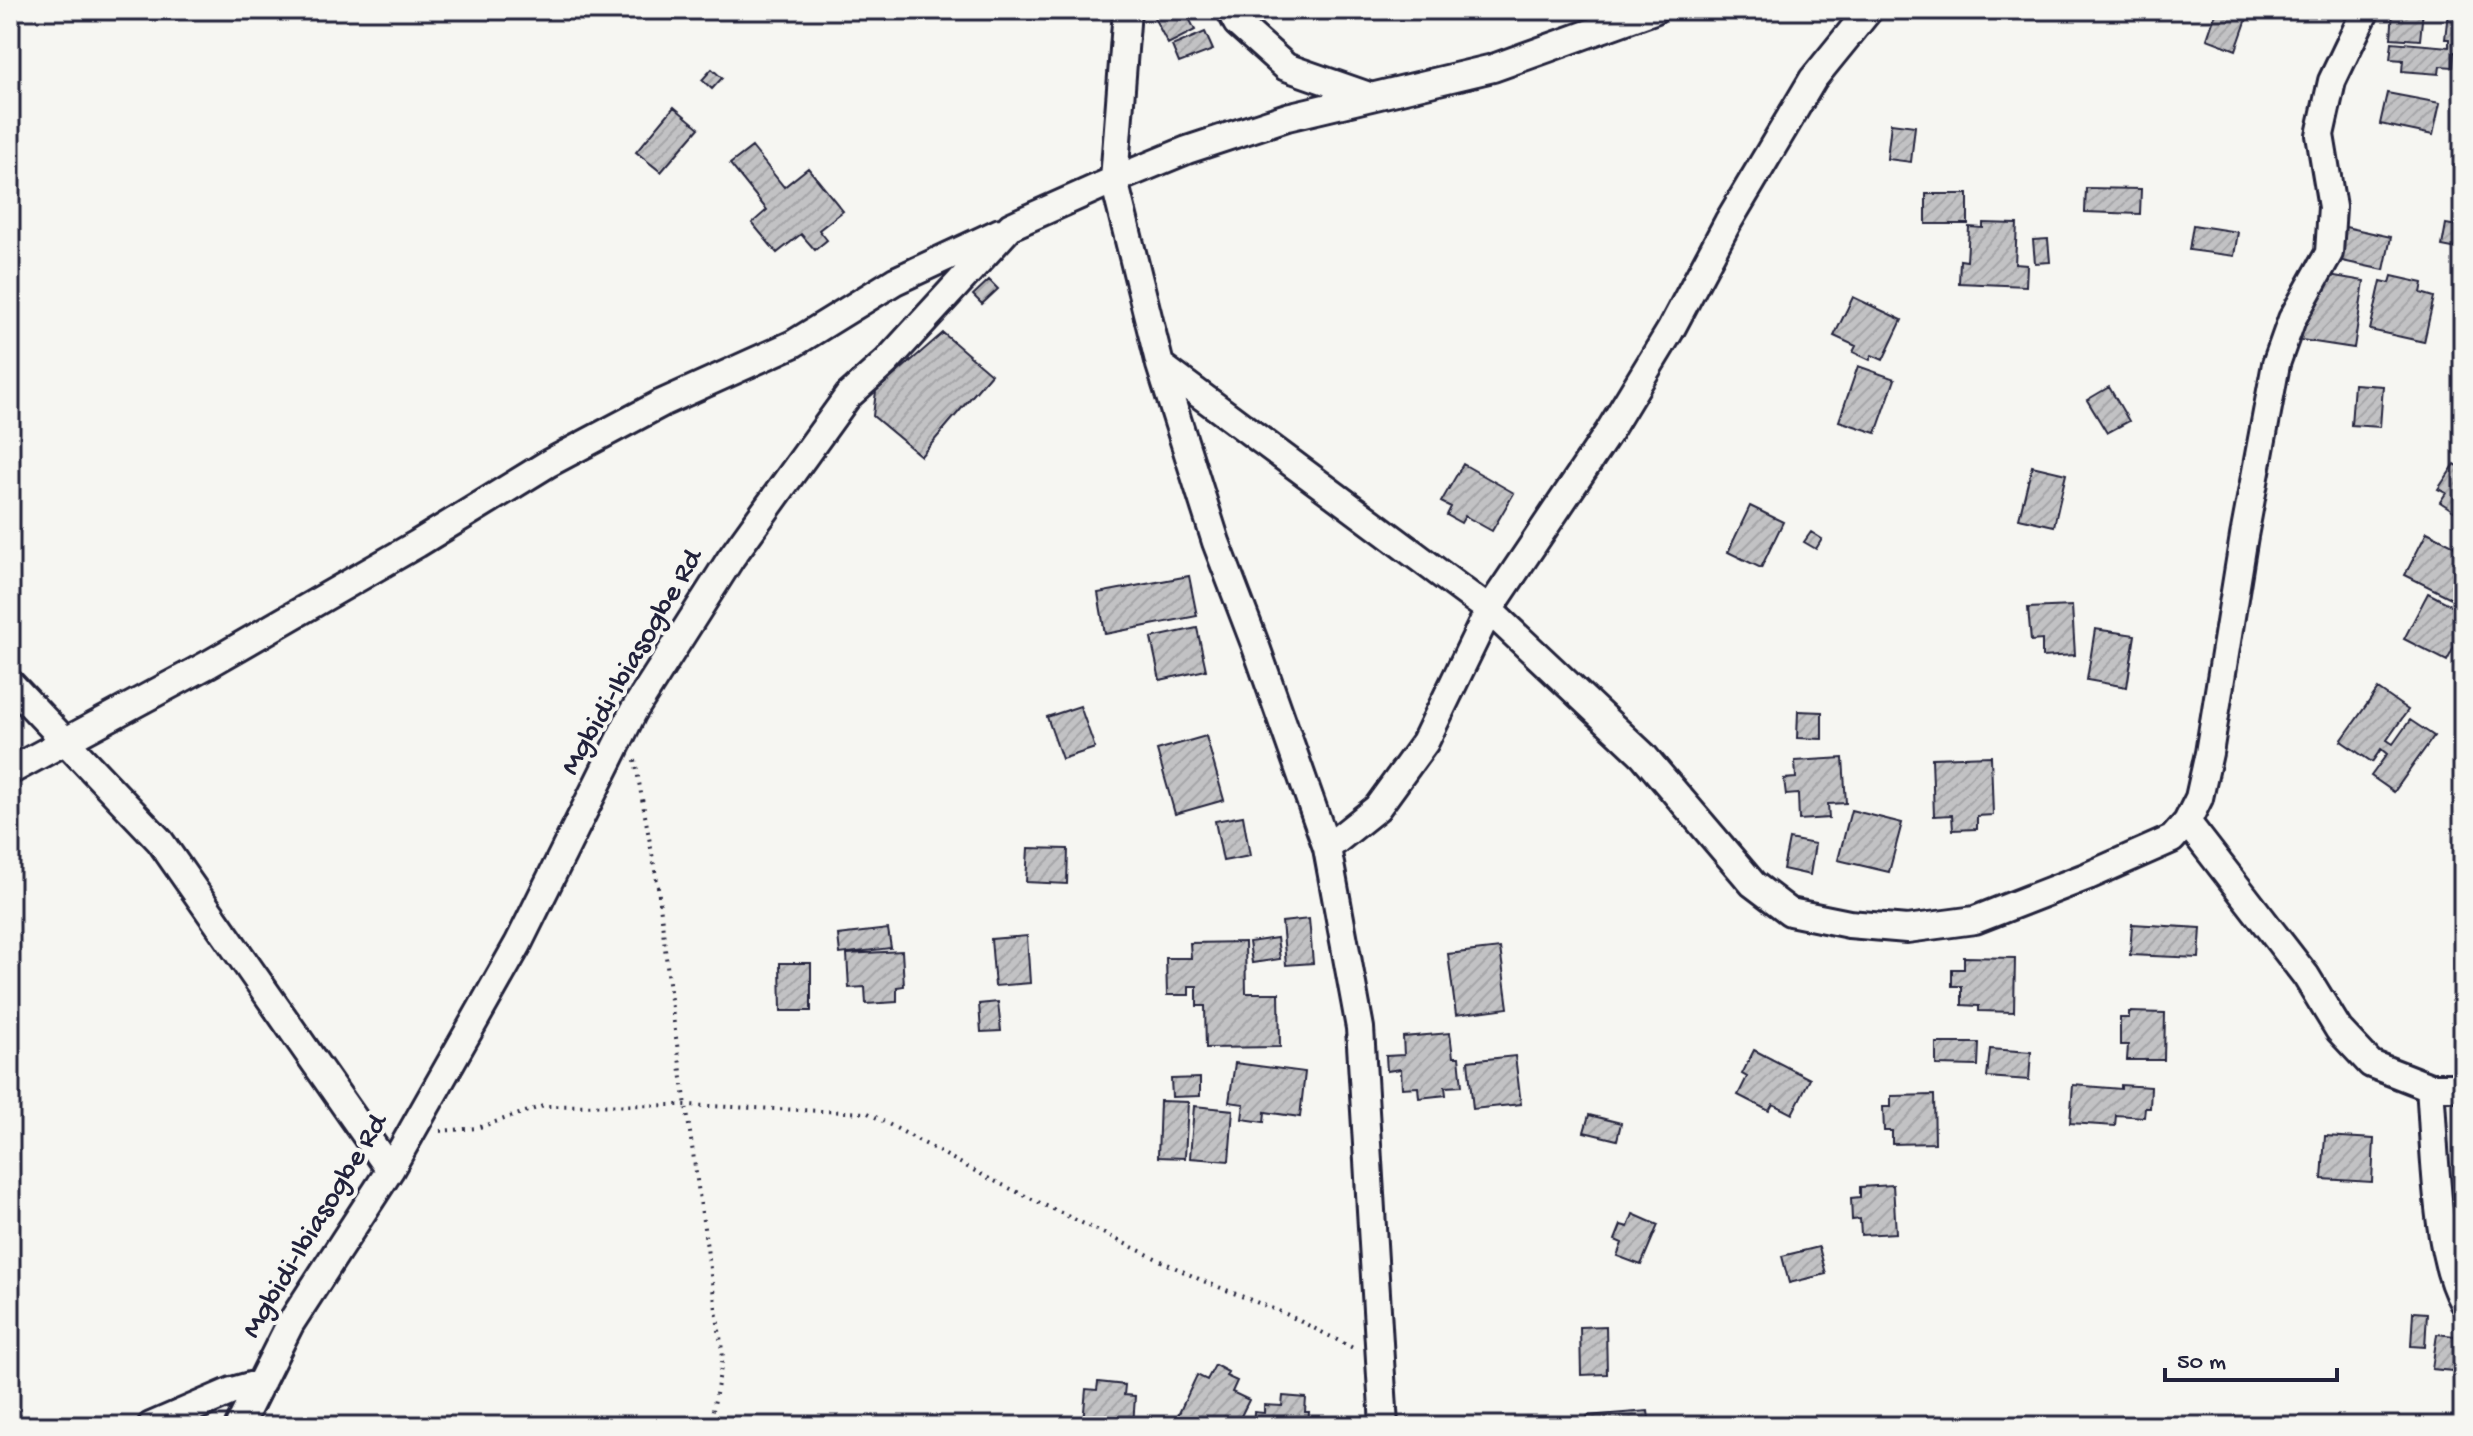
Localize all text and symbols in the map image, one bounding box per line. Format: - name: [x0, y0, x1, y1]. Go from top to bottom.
- street label: Mgbidi-Ibiasogbe Rd: [554, 542, 713, 782]
- street label: Mgbidi-Ibiasogbe Rd: [235, 1106, 398, 1345]
- scale bar: [2165, 1332, 2337, 1382]
- text: 50 m: [2177, 1349, 2226, 1378]

